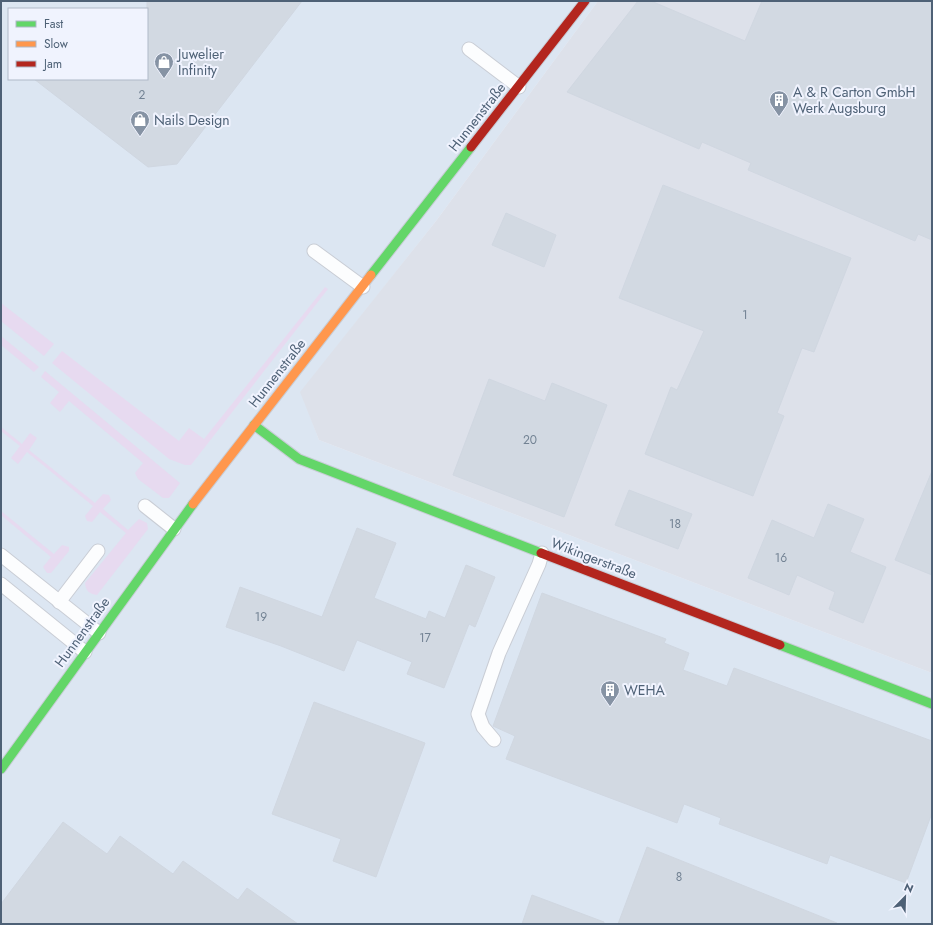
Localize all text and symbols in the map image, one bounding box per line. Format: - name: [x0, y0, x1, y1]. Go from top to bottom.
- legend: [8, 8, 148, 80]
- text: Fast: [44, 15, 63, 33]
- text: Slow: [44, 35, 69, 53]
- place label: Juwelier Infinity: [176, 44, 224, 80]
- shop icon: Juwelier Infinity: [153, 51, 175, 79]
- text: Jam: [42, 55, 62, 73]
- street label: Hunnenstraße: [444, 78, 510, 156]
- place label: A & R Carton GmbH Werk Augsburg: [793, 82, 916, 118]
- house number: 2: [139, 86, 146, 104]
- building icon: A & R Carton GmbH Werk Augsburg: [768, 89, 790, 117]
- shop icon: Nails Design: [129, 109, 151, 137]
- place label: Nails Design: [154, 110, 230, 130]
- house number: 1: [742, 306, 748, 324]
- street label: Hunnenstraße: [244, 334, 310, 412]
- house number: 20: [523, 431, 537, 449]
- house number: 18: [669, 515, 681, 533]
- street label: Wikingerstraße: [548, 532, 640, 584]
- house number: 16: [775, 549, 787, 567]
- street label: Hunnenstraße: [50, 593, 114, 671]
- house number: 19: [255, 608, 267, 626]
- house number: 17: [419, 629, 432, 647]
- building icon: WEHA: [599, 679, 621, 707]
- place label: WEHA: [624, 680, 666, 700]
- house number: 8: [676, 868, 682, 886]
- north arrow: [885, 877, 925, 917]
- text: N: [902, 879, 916, 897]

